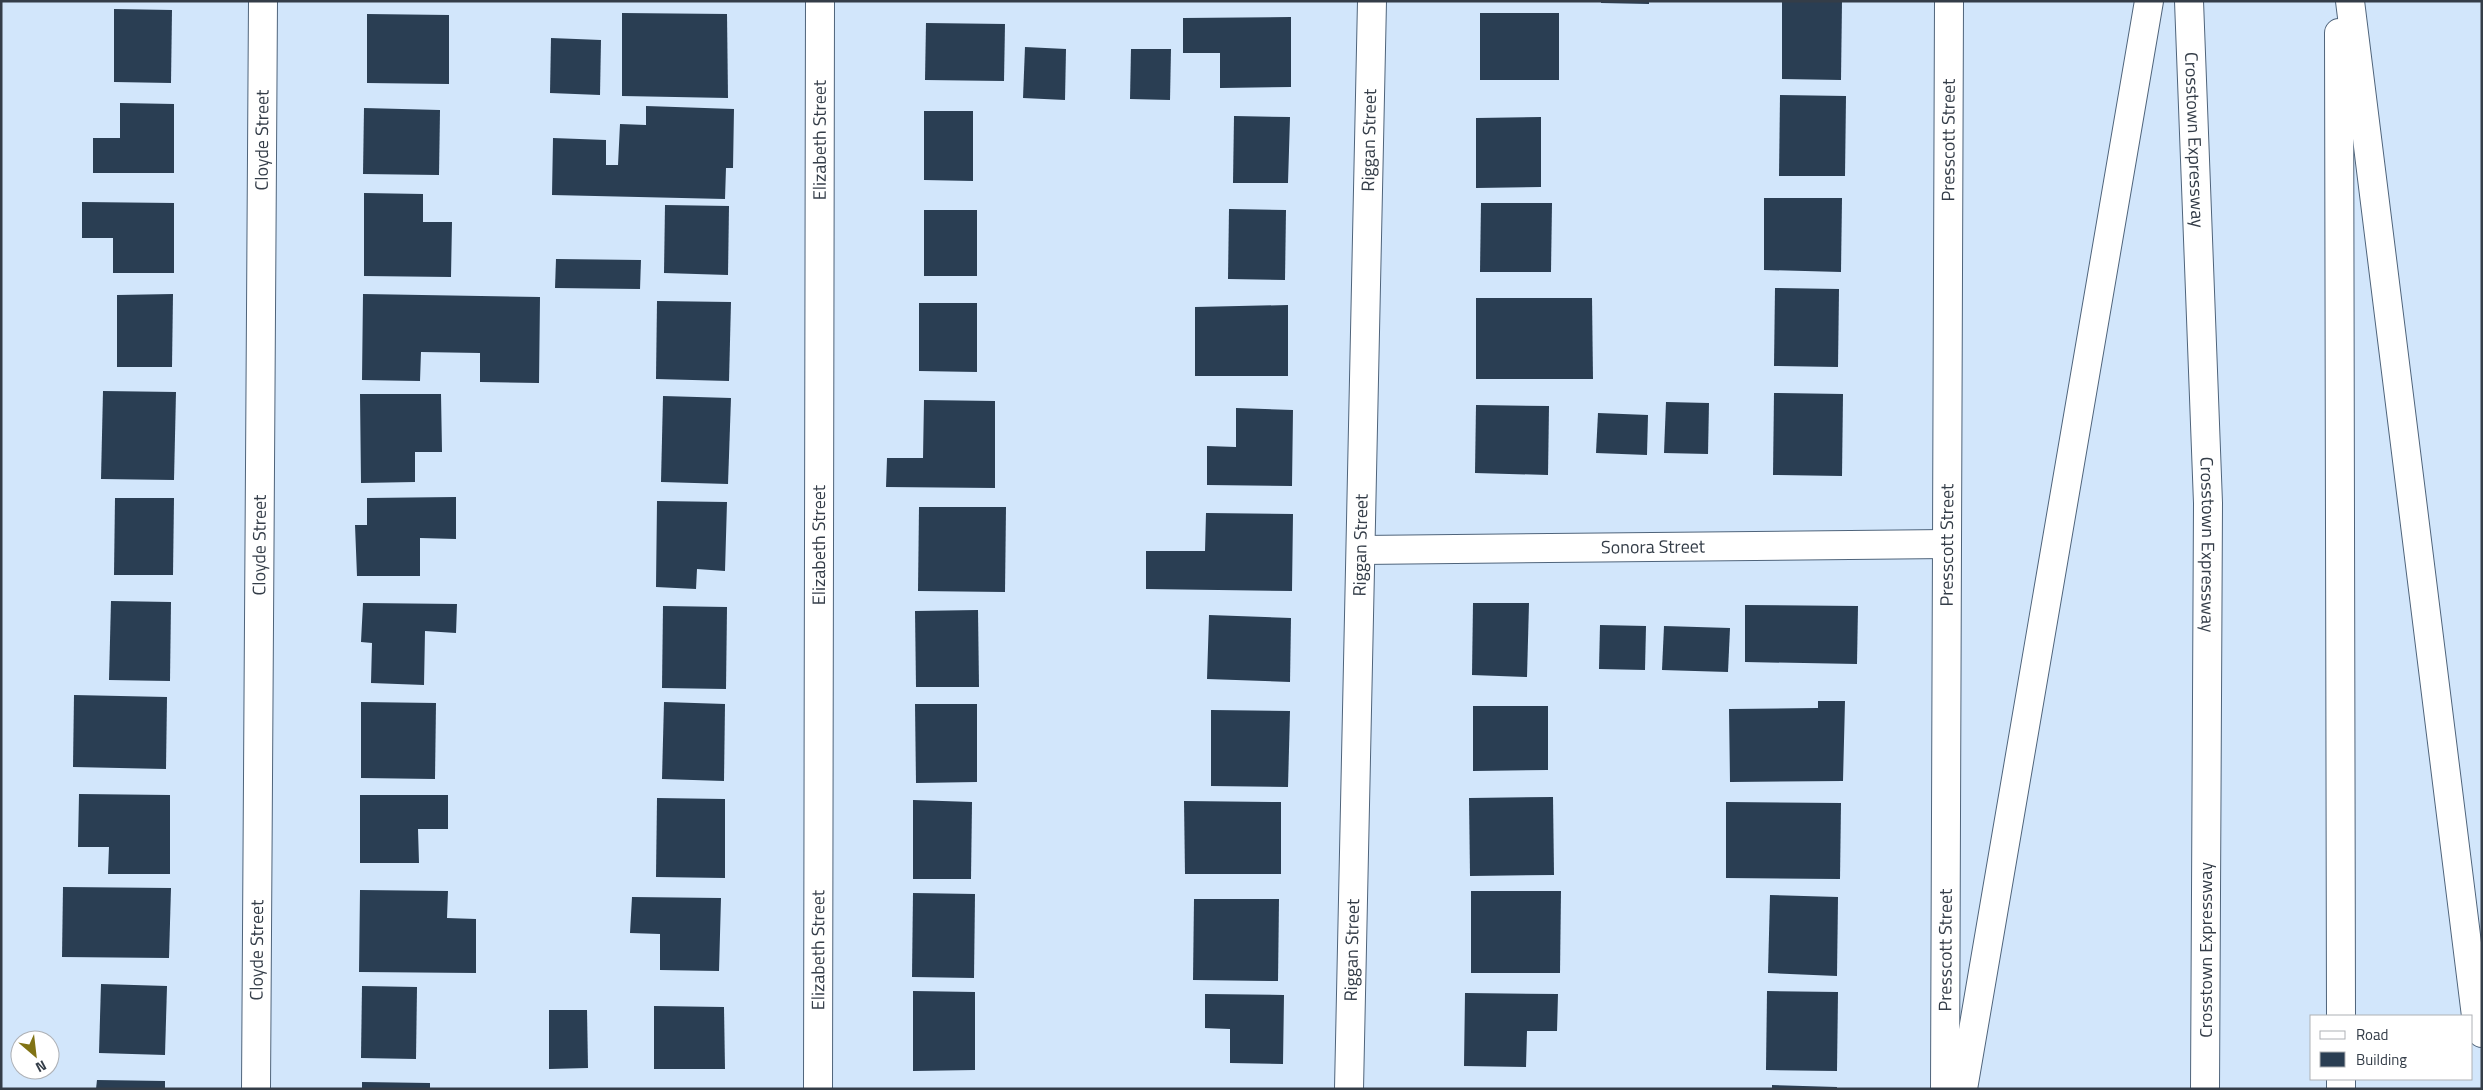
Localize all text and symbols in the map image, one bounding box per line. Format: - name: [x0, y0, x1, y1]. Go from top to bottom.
- street label: Crosstown Expressway: [2178, 51, 2212, 229]
- street label: Presscott Street: [1934, 78, 1962, 201]
- street label: Elizabeth Street: [806, 79, 833, 200]
- street label: Riggan Street: [1354, 88, 1383, 192]
- street label: Cloyde Street: [248, 89, 275, 191]
- street label: Crosstown Expressway: [2193, 456, 2222, 633]
- street label: Presscott Street: [1933, 483, 1960, 606]
- street label: Elizabeth Street: [805, 484, 832, 605]
- street label: Riggan Street: [1345, 493, 1375, 597]
- street label: Cloyde Street: [245, 494, 273, 596]
- street label: Sonora Street: [1601, 532, 1706, 561]
- street label: Crosstown Expressway: [2192, 862, 2219, 1038]
- street label: Presscott Street: [1931, 888, 1959, 1011]
- street label: Elizabeth Street: [804, 889, 831, 1010]
- street label: Riggan Street: [1337, 898, 1366, 1002]
- street label: Cloyde Street: [243, 899, 270, 1001]
- legend: [2310, 1015, 2473, 1080]
- text: Road: [2356, 1023, 2388, 1046]
- north arrow: [10, 1030, 60, 1080]
- text: Building: [2356, 1048, 2407, 1071]
- text: N: [32, 1055, 51, 1078]

